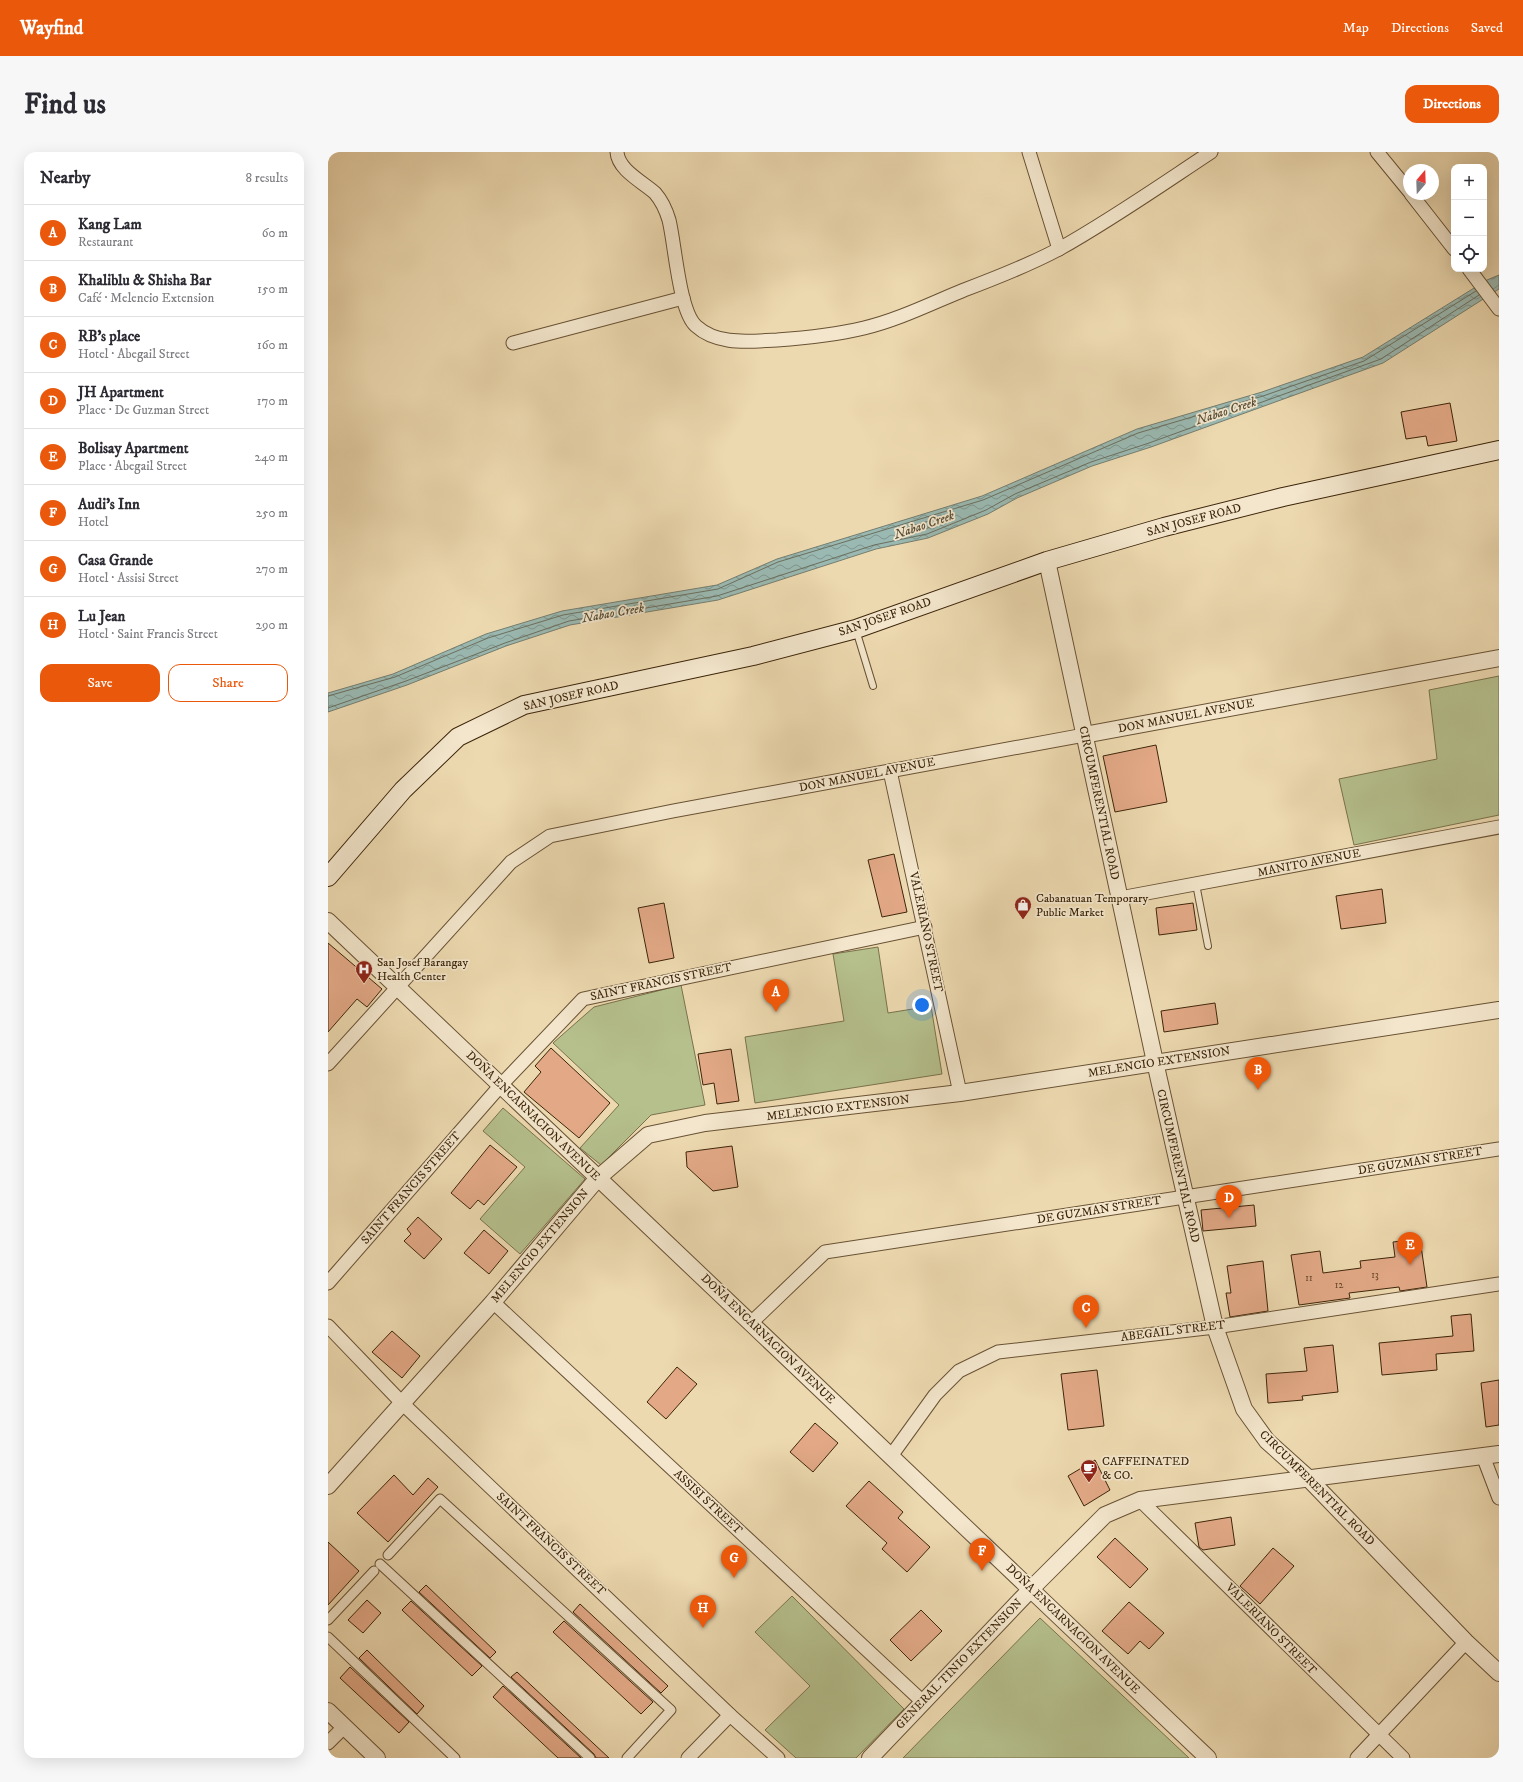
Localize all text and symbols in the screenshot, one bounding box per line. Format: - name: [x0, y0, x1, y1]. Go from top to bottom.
- text: Wayfind: [20, 17, 83, 40]
- text: Map: [1343, 19, 1369, 37]
- text: Directions: [1391, 19, 1449, 37]
- text: Saved: [1471, 19, 1503, 37]
- button: Directions: [1405, 85, 1499, 123]
- text: Find us: [24, 87, 106, 122]
- north arrow: [1403, 164, 1439, 200]
- map controls: [1451, 164, 1487, 272]
- button: +: [1451, 164, 1487, 200]
- text: Nearby: [40, 167, 90, 189]
- text: 8 results: [246, 170, 288, 186]
- button: −: [1451, 200, 1487, 236]
- text: Kang Lam: [78, 215, 142, 234]
- text: A: [49, 225, 57, 241]
- text: 60 m: [262, 225, 288, 241]
- text: Restaurant: [78, 234, 134, 250]
- button: locate: [1451, 236, 1487, 272]
- text: Khaliblu & Shisha Bar: [78, 271, 211, 290]
- text: B: [49, 281, 57, 297]
- text: 150 m: [257, 281, 288, 297]
- text: Café · Melencio Extension: [78, 290, 214, 306]
- text: RB's place: [78, 327, 140, 346]
- text: C: [49, 337, 57, 353]
- text: 160 m: [257, 337, 288, 353]
- text: Hotel · Abegail Street: [78, 346, 190, 362]
- text: JH Apartment: [78, 383, 164, 402]
- text: D: [48, 393, 58, 409]
- text: 170 m: [257, 393, 288, 409]
- water label: Nabao Creek: [1193, 394, 1259, 429]
- text: Place · De Guzman Street: [78, 402, 209, 418]
- text: Bolisay Apartment: [78, 439, 189, 458]
- text: E: [48, 449, 58, 465]
- text: 240 m: [255, 449, 288, 465]
- text: Place · Abegail Street: [78, 458, 187, 474]
- text: Audi's Inn: [78, 495, 140, 514]
- street label: SAN JOSEF ROAD: [1145, 500, 1243, 540]
- text: F: [49, 505, 57, 521]
- text: 250 m: [256, 505, 288, 521]
- water label: Nabao Creek: [891, 507, 957, 543]
- text: Hotel: [78, 514, 109, 530]
- text: Casa Grande: [78, 551, 153, 570]
- text: G: [48, 561, 58, 577]
- text: 270 m: [256, 561, 288, 577]
- text: Hotel · Assisi Street: [78, 570, 179, 586]
- street label: SAN JOSEF ROAD: [837, 594, 933, 640]
- water label: Nabao Creek: [580, 600, 646, 626]
- text: Lu Jean: [78, 607, 125, 626]
- text: H: [48, 617, 58, 633]
- text: 290 m: [256, 617, 288, 633]
- text: Hotel · Saint Francis Street: [78, 626, 218, 642]
- button: Save: [40, 664, 160, 702]
- button: Share: [168, 664, 288, 702]
- street label: SAN JOSEF ROAD: [522, 678, 620, 714]
- street label: DON MANUEL AVENUE: [1117, 695, 1256, 737]
- street label: CIRCUMFERENTIAL ROAD: [1075, 725, 1123, 881]
- street label: DON MANUEL AVENUE: [798, 754, 937, 796]
- street label: MANITO AVENUE: [1256, 846, 1362, 880]
- street label: VALERIANO STREET: [906, 869, 946, 994]
- place label: Cabanatuan Temporary Public Market: [1036, 891, 1148, 920]
- shop icon: Cabanatuan Temporary Public Market: [1013, 895, 1033, 920]
- place label: San Josef Barangay Health Center: [377, 955, 468, 984]
- hospital icon: San Josef Barangay Health Center: [354, 959, 374, 984]
- street label: SAINT FRANCIS STREET: [589, 960, 733, 1004]
- pin: A: [763, 979, 789, 1012]
- your location: [912, 995, 932, 1015]
- street label: MELENCIO EXTENSION: [1087, 1043, 1231, 1081]
- street label: DOÑA ENCARNACION AVENUE: [463, 1048, 604, 1184]
- pin: B: [1245, 1057, 1271, 1090]
- street label: CIRCUMFERENTIAL ROAD: [1153, 1088, 1203, 1244]
- street label: MELENCIO EXTENSION: [766, 1092, 911, 1124]
- street label: SAINT FRANCIS STREET: [358, 1129, 464, 1247]
- street label: DE GUZMAN STREET: [1357, 1144, 1483, 1178]
- pin: D: [1216, 1185, 1242, 1218]
- street label: MELENCIO EXTENSION: [488, 1186, 592, 1306]
- street label: DE GUZMAN STREET: [1036, 1193, 1162, 1227]
- pin: E: [1397, 1232, 1423, 1265]
- house number: 13: [1371, 1269, 1379, 1281]
- street label: DOÑA ENCARNACION AVENUE: [698, 1271, 839, 1407]
- house number: 11: [1305, 1272, 1313, 1284]
- house number: 12: [1335, 1279, 1343, 1291]
- pin: C: [1073, 1295, 1099, 1328]
- street label: ABEGAIL STREET: [1120, 1317, 1226, 1345]
- street label: CIRCUMFERENTIAL ROAD: [1256, 1427, 1378, 1549]
- place label: CAFFEINATED & CO.: [1102, 1454, 1189, 1483]
- cafe icon: CAFFEINATED & CO.: [1079, 1458, 1099, 1483]
- street label: ASSISI STREET: [671, 1466, 745, 1538]
- street label: SAINT FRANCIS STREET: [493, 1489, 609, 1599]
- pin: F: [969, 1538, 995, 1571]
- pin: G: [721, 1545, 747, 1578]
- street label: DOÑA ENCARNACION AVENUE: [1003, 1561, 1144, 1697]
- street label: VALERIANO STREET: [1222, 1580, 1320, 1678]
- pin: H: [690, 1595, 716, 1628]
- street label: GENERAL TINIO EXTENSION: [893, 1595, 1026, 1732]

